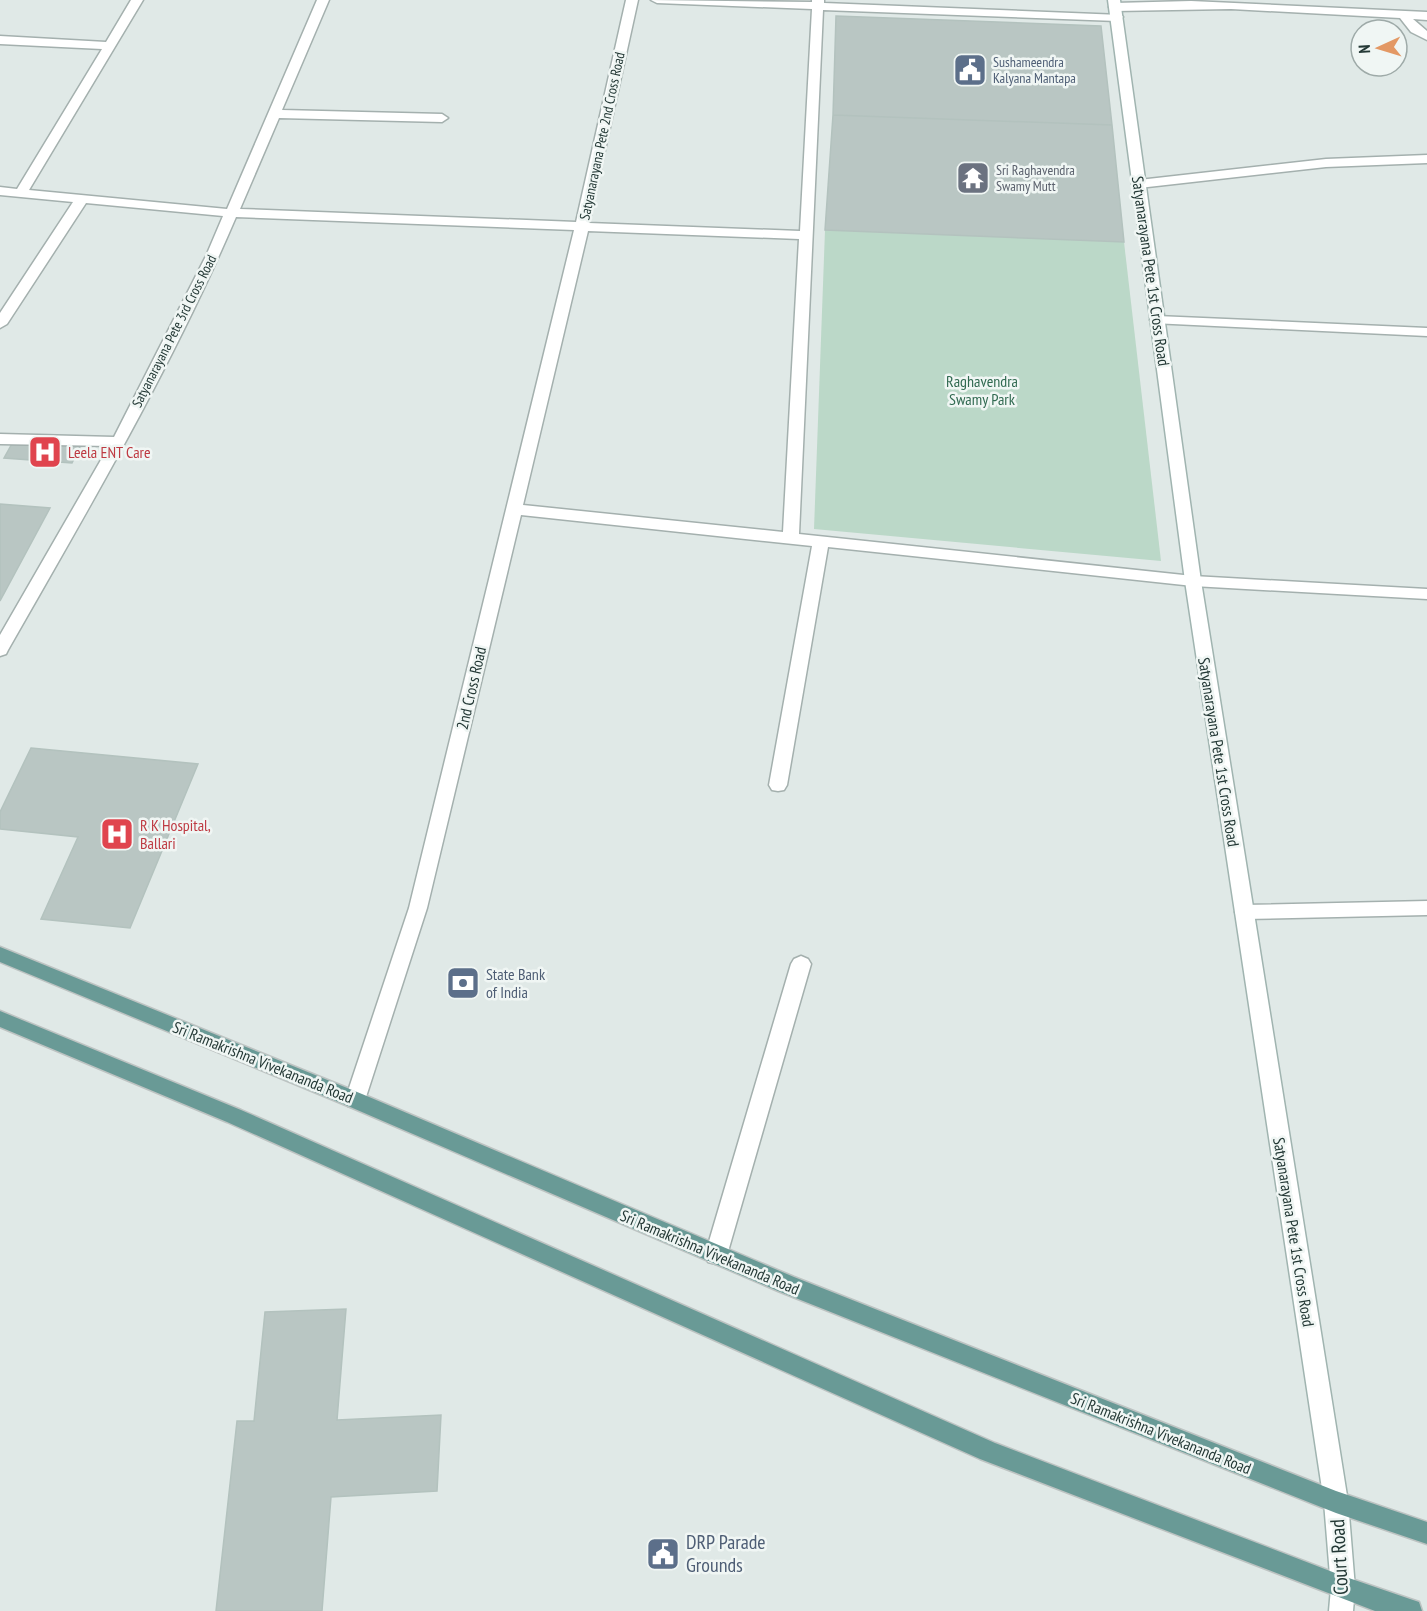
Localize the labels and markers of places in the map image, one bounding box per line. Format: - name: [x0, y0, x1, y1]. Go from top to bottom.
- public building icon: Sushameendra Kalyana Mantapa: [952, 52, 988, 88]
- place label: Sushameendra Kalyana Mantapa: [993, 53, 1076, 87]
- temple icon: Sri Raghavendra Swamy Mutt: [955, 160, 991, 196]
- place label: Sri Raghavendra Swamy Mutt: [996, 161, 1075, 195]
- hospital icon: Leela ENT Care: [27, 434, 63, 470]
- place label: Leela ENT Care: [68, 442, 151, 462]
- place label: R K Hospital, Ballari: [140, 815, 211, 853]
- hospital icon: R K Hospital, Ballari: [99, 816, 135, 852]
- place label: State Bank of India: [486, 964, 546, 1002]
- bank icon: State Bank of India: [445, 965, 481, 1001]
- place label: DRP Parade Grounds: [686, 1529, 766, 1578]
- public building icon: DRP Parade Grounds: [645, 1536, 681, 1572]

